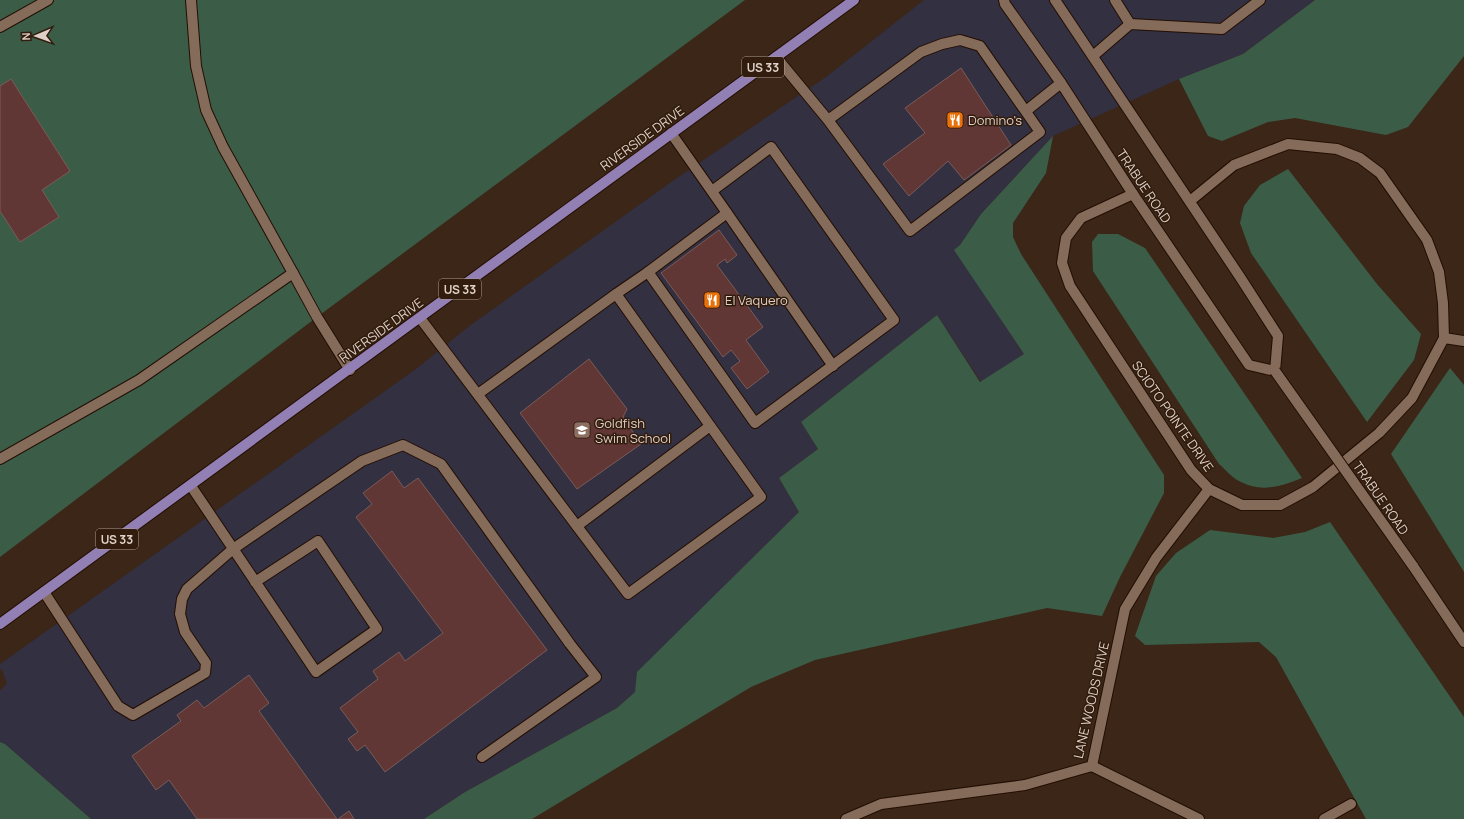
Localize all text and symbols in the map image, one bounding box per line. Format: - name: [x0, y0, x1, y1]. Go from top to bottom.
- north arrow: [16, 16, 56, 56]
- text: N: [18, 32, 33, 41]
- road number: US 33: [742, 57, 784, 77]
- street label: RIVERSIDE DRIVE: [596, 101, 688, 175]
- restaurant icon: Domino's: [945, 110, 965, 130]
- place label: Domino's: [968, 111, 1022, 129]
- street label: TRABUE ROAD: [1113, 145, 1176, 227]
- road number: US 33: [439, 279, 481, 299]
- restaurant icon: El Vaquero: [702, 290, 722, 310]
- place label: El Vaquero: [725, 291, 788, 309]
- street label: RIVERSIDE DRIVE: [335, 293, 427, 367]
- street label: SCIOTO POINTE DRIVE: [1128, 357, 1218, 475]
- place label: Goldfish Swim School: [595, 414, 671, 447]
- school or university icon: Goldfish Swim School: [572, 420, 592, 440]
- street label: TRABUE ROAD: [1349, 458, 1413, 538]
- road number: US 33: [96, 529, 138, 549]
- street label: LANE WOODS DRIVE: [1069, 640, 1113, 760]

